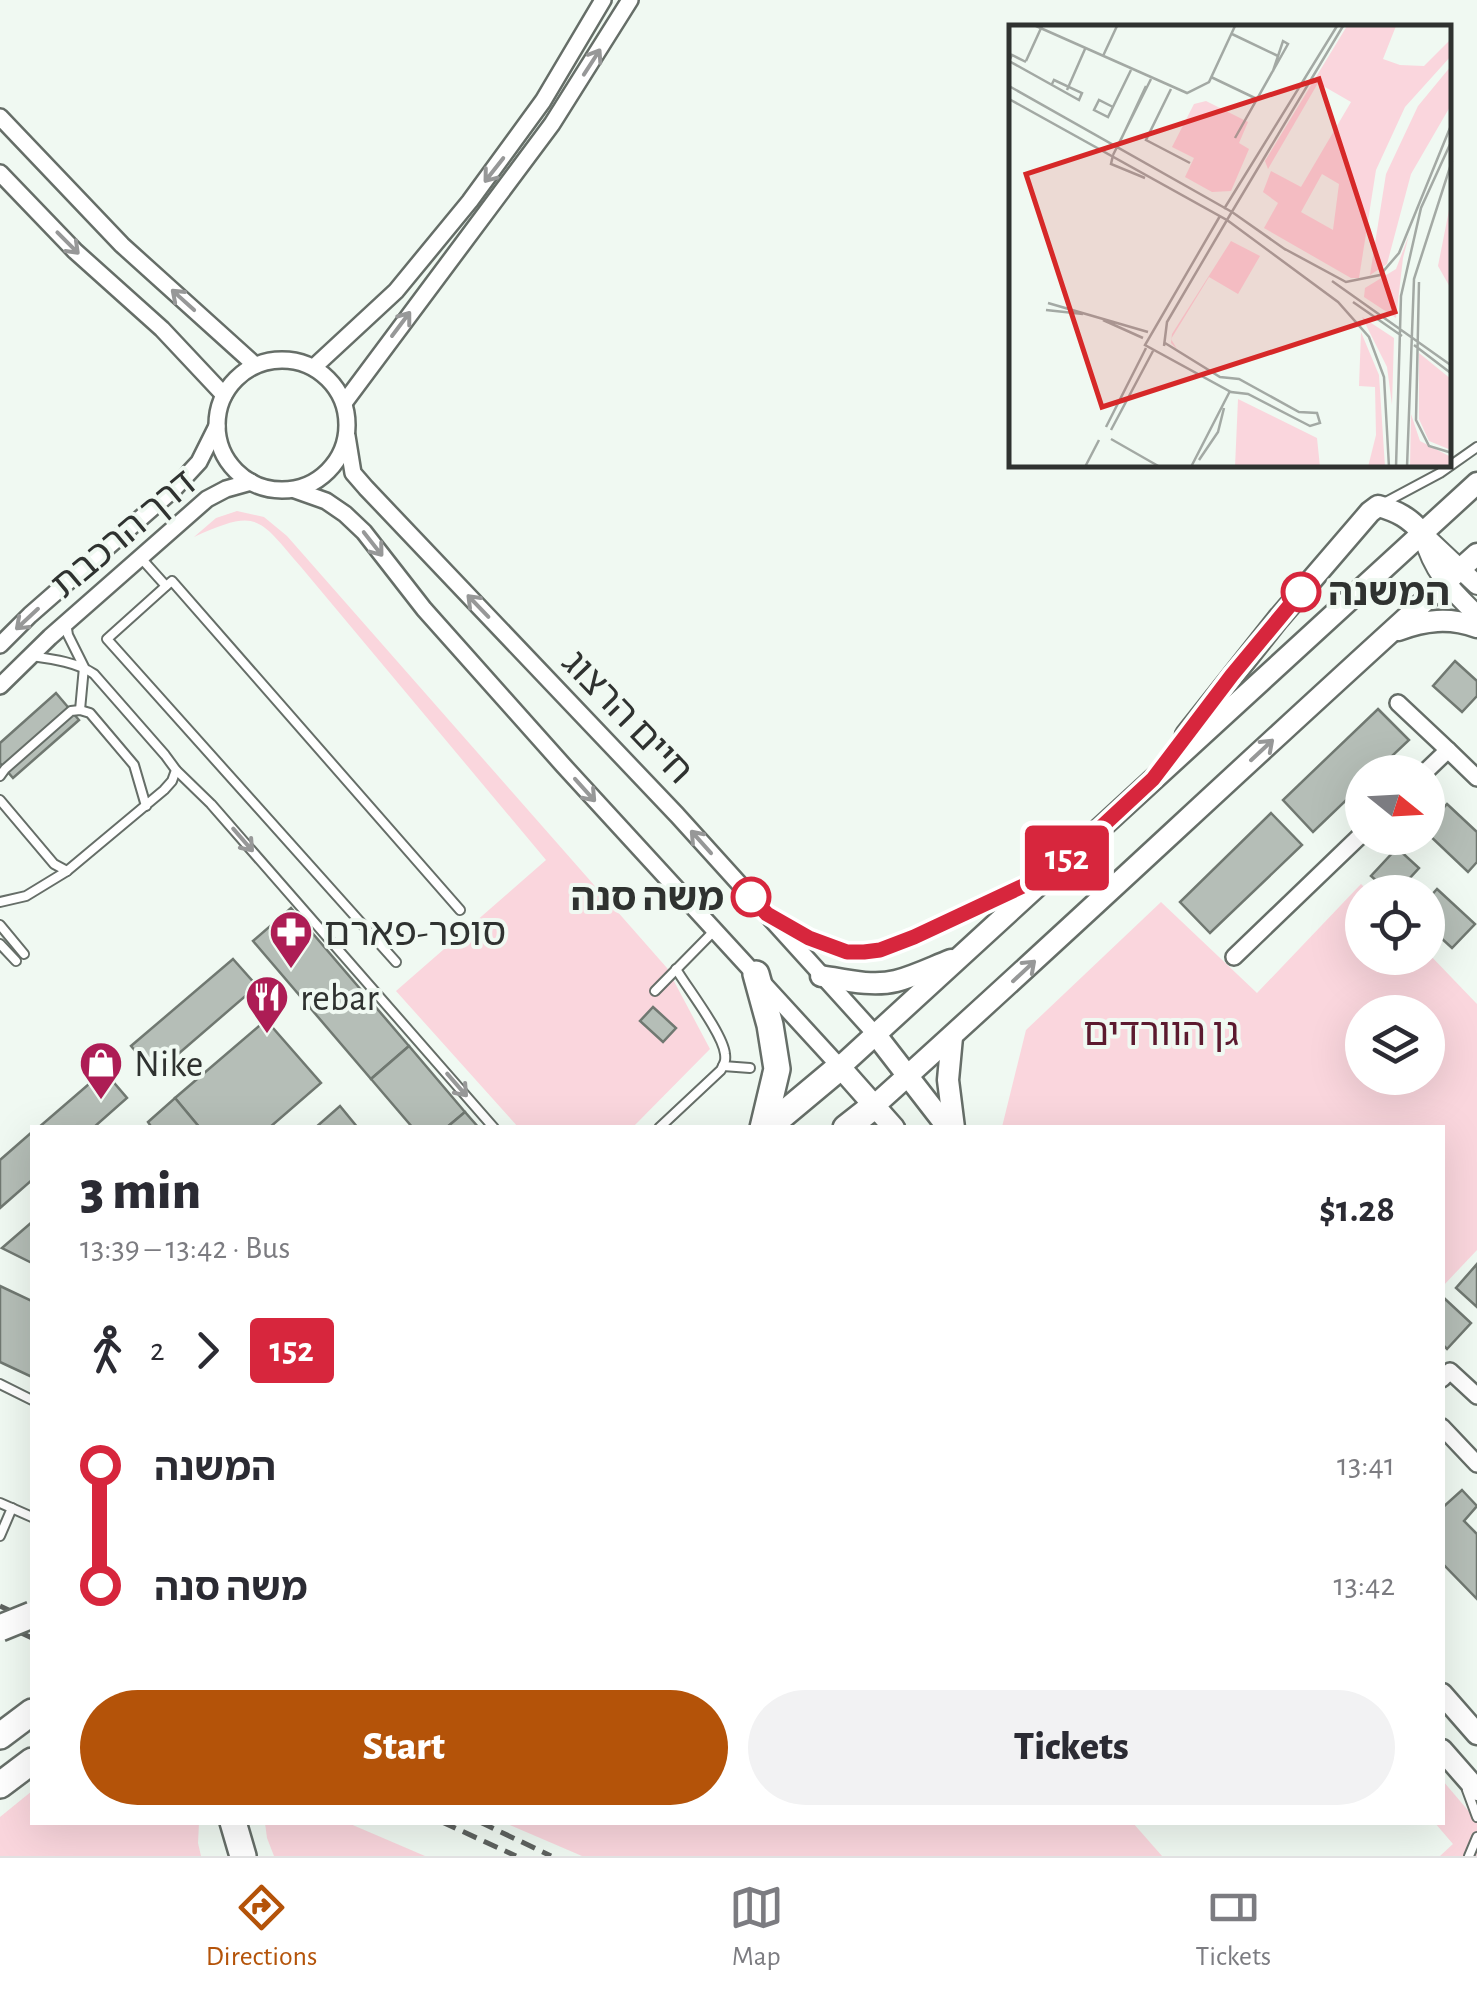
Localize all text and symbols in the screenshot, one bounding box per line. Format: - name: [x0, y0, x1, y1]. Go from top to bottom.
- inset map: [1009, 25, 1452, 468]
- one-way arrow: [582, 48, 602, 76]
- one-way arrow: [483, 156, 504, 183]
- one-way arrow: [55, 230, 80, 255]
- one-way arrow: [171, 288, 196, 311]
- one-way arrow: [390, 312, 412, 338]
- street label: דרך הרכבת: [45, 463, 204, 606]
- one-way arrow: [362, 530, 383, 557]
- marker: המשנה: [1282, 573, 1320, 611]
- place label: המשנה: [1328, 575, 1450, 613]
- one-way arrow: [466, 594, 490, 618]
- one-way arrow: [16, 607, 40, 631]
- street label: חיים הרצוג: [554, 643, 699, 791]
- one-way arrow: [1249, 739, 1274, 762]
- north arrow: [1345, 755, 1445, 855]
- map controls: [1345, 755, 1445, 1095]
- one-way arrow: [574, 777, 597, 802]
- line badge: 152: [1010, 826, 1124, 890]
- one-way arrow: [232, 827, 255, 852]
- one-way arrow: [690, 830, 713, 855]
- text: 152: [1045, 841, 1089, 876]
- button: locate: [1345, 875, 1445, 975]
- marker: משה סנה: [732, 878, 770, 916]
- place label: משה סנה: [570, 880, 724, 918]
- pharmacy icon: סופר-פארם: [268, 909, 314, 970]
- place label: סופר-פארם: [324, 915, 506, 953]
- one-way arrow: [1011, 959, 1035, 983]
- restaurant icon: rebar: [244, 974, 290, 1035]
- place label: rebar: [300, 980, 379, 1018]
- button: layers: [1345, 995, 1445, 1095]
- park label: גן הוורדים: [1083, 1015, 1239, 1053]
- shop icon: Nike: [78, 1040, 124, 1101]
- place label: Nike: [134, 1046, 203, 1084]
- one-way arrow: [446, 1072, 469, 1097]
- text: 3 min: [80, 1164, 201, 1219]
- text: $1.28: [1319, 1191, 1395, 1229]
- text: 13:39 – 13:42 · Bus: [80, 1232, 290, 1264]
- icon: walk: [80, 1323, 135, 1378]
- icon: forward: [180, 1323, 235, 1378]
- text: 152: [270, 1333, 314, 1368]
- text: 2: [150, 1334, 165, 1366]
- text: 13:41: [1337, 1449, 1395, 1481]
- text: המשנה: [154, 1450, 276, 1488]
- text: 13:42: [1334, 1569, 1395, 1601]
- text: משה סנה: [154, 1570, 308, 1608]
- button: Start: [80, 1690, 728, 1805]
- button: Tickets: [748, 1690, 1395, 1805]
- tab: Directions: [206, 1880, 317, 1974]
- tab: Map: [729, 1880, 784, 1974]
- tab: Tickets: [1195, 1880, 1271, 1974]

